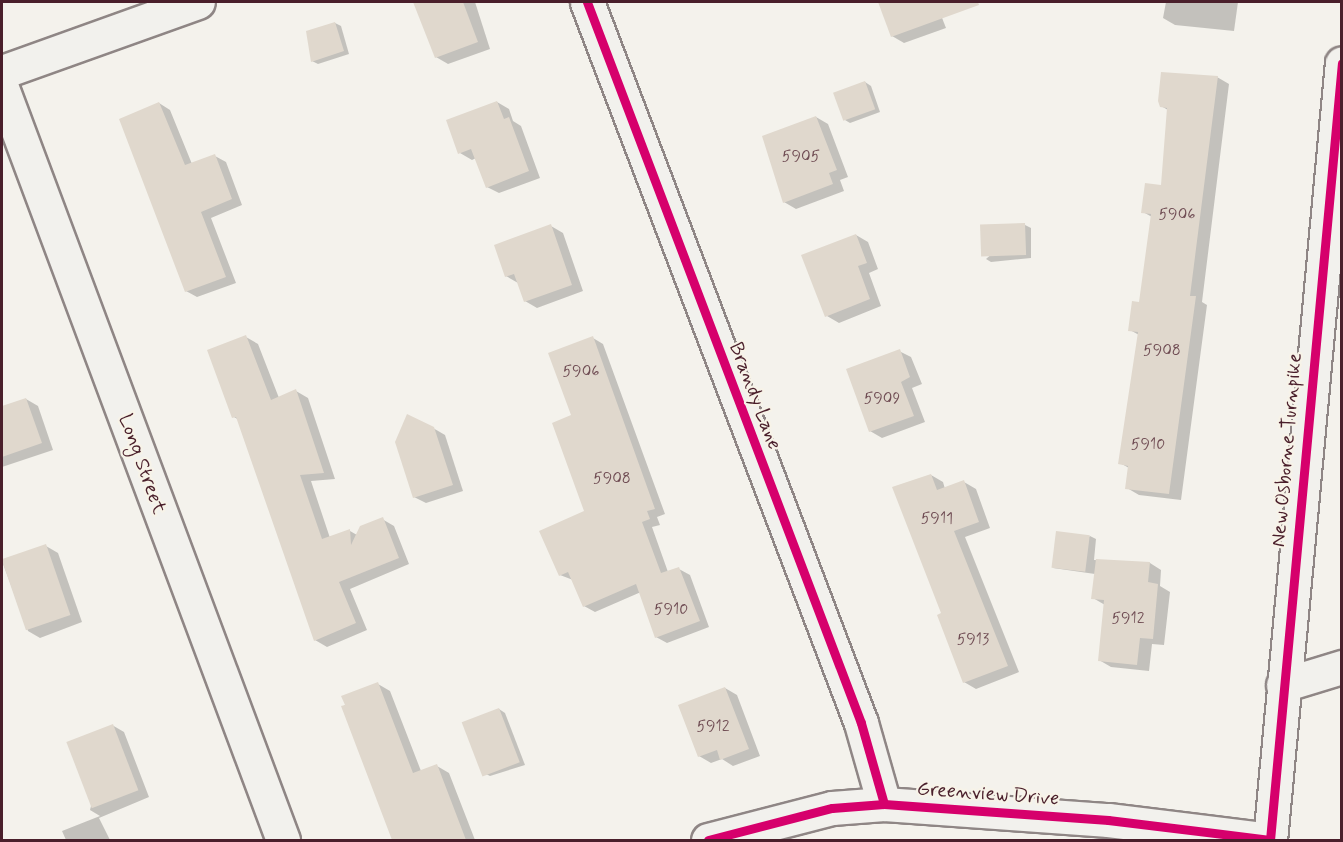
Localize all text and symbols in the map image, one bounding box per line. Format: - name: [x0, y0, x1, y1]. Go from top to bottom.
- house number: 5905: [782, 147, 820, 167]
- house number: 5906: [1159, 205, 1195, 225]
- street label: Brandy Lane: [723, 338, 787, 454]
- house number: 5908: [1143, 341, 1181, 361]
- street label: New Osborne Turnpike: [1267, 353, 1307, 547]
- house number: 5906: [563, 362, 599, 382]
- house number: 5909: [864, 389, 900, 409]
- street label: Long Street: [113, 411, 171, 517]
- house number: 5910: [1131, 435, 1165, 455]
- house number: 5908: [593, 469, 631, 489]
- house number: 5911: [921, 509, 953, 529]
- house number: 5910: [654, 600, 688, 620]
- house number: 5912: [1111, 609, 1145, 629]
- house number: 5913: [957, 630, 989, 650]
- house number: 5912: [696, 717, 730, 737]
- street label: Greenview Drive: [917, 777, 1059, 811]

